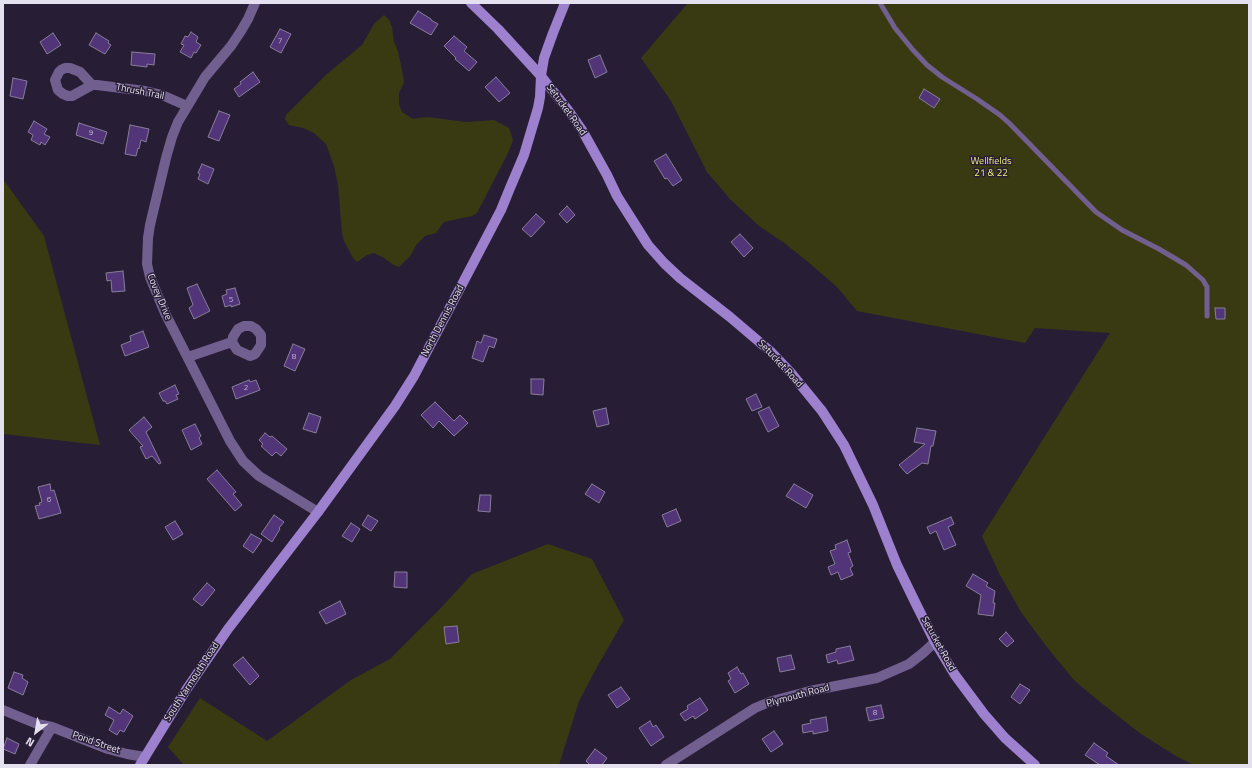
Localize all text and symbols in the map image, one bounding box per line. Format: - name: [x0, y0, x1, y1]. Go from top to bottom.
- house number: 7: [278, 36, 282, 46]
- street label: Thrush Trail: [115, 81, 165, 103]
- street label: Setucket Road: [543, 82, 589, 138]
- house number: 9: [89, 128, 93, 138]
- park label: Wellfields 21 & 22: [970, 156, 1012, 180]
- street label: Covey Drive: [144, 272, 174, 322]
- street label: North Dennis Road: [419, 283, 467, 359]
- house number: 5: [229, 295, 233, 305]
- street label: Setucket Road: [755, 338, 805, 390]
- house number: 8: [292, 352, 296, 362]
- house number: 2: [244, 383, 248, 393]
- house number: 6: [47, 495, 51, 505]
- street label: Setucket Road: [918, 615, 958, 673]
- street label: South Yarmouth Road: [162, 640, 222, 724]
- street label: Plymouth Road: [765, 682, 831, 710]
- house number: 8: [873, 708, 877, 718]
- north arrow: [16, 712, 56, 752]
- street label: Pond Street: [70, 729, 122, 757]
- text: N: [22, 733, 37, 751]

